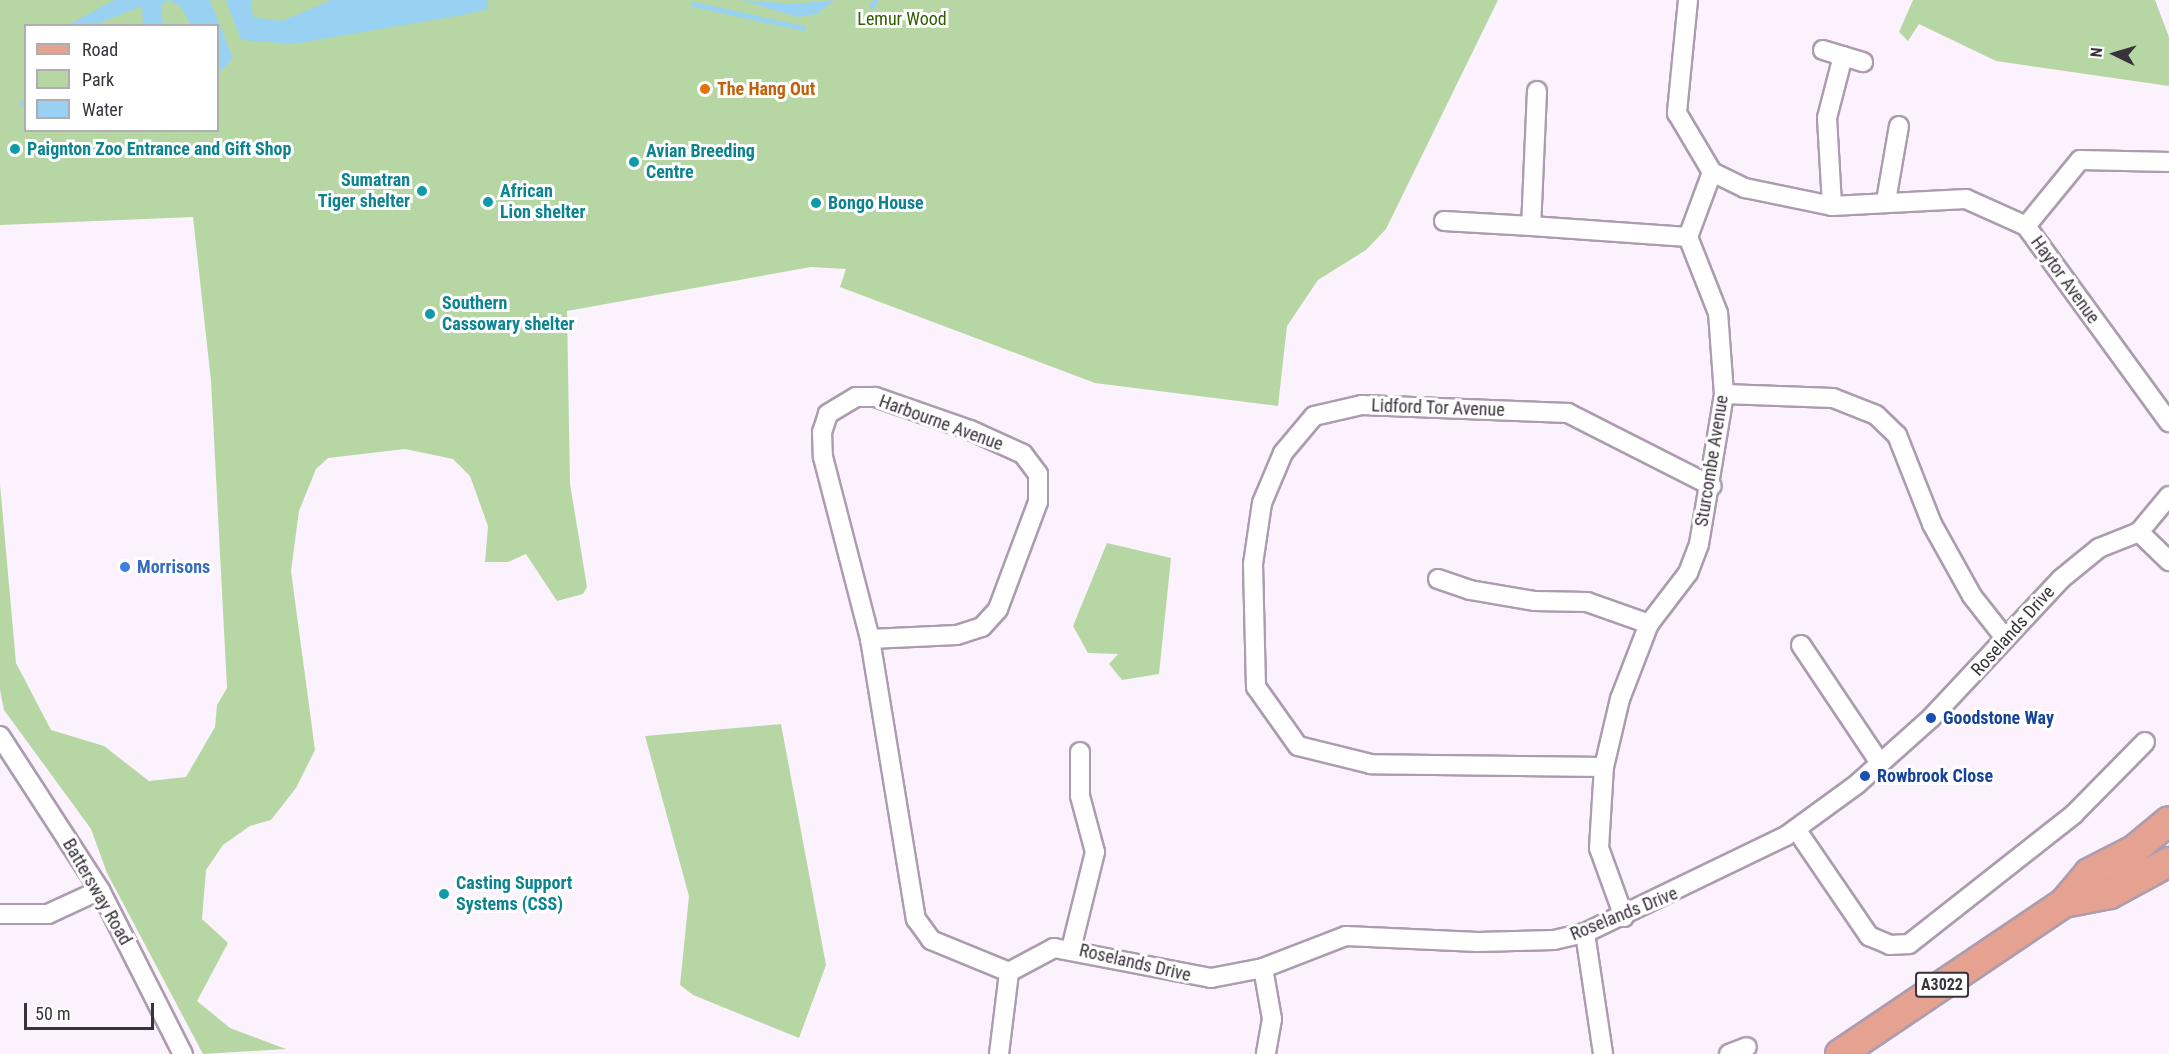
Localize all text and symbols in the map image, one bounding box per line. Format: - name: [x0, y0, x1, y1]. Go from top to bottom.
- park label: Lemur Wood: [857, 8, 947, 30]
- legend: [24, 24, 219, 132]
- north arrow: [2085, 24, 2145, 84]
- text: Road: [82, 39, 118, 60]
- text: N: [2087, 47, 2106, 58]
- text: Park: [82, 69, 114, 90]
- place label: The Hang Out: [717, 78, 815, 100]
- marker: The Hang Out: [698, 82, 712, 96]
- text: Water: [82, 99, 123, 120]
- place label: Paignton Zoo Entrance and Gift Shop: [27, 138, 291, 160]
- place label: Avian Breeding Centre: [646, 141, 755, 184]
- marker: Paignton Zoo Entrance and Gift Shop: [8, 142, 22, 156]
- marker: Avian Breeding Centre: [627, 155, 641, 169]
- place label: Sumatran Tiger shelter: [318, 170, 410, 213]
- place label: African Lion shelter: [500, 181, 585, 224]
- marker: Sumatran Tiger shelter: [415, 184, 429, 198]
- place label: Bongo House: [828, 192, 924, 214]
- marker: African Lion shelter: [481, 195, 495, 209]
- marker: Bongo House: [809, 196, 823, 210]
- street label: Haytor Avenue: [2026, 232, 2104, 328]
- place label: Southern Cassowary shelter: [442, 293, 574, 336]
- marker: Southern Cassowary shelter: [423, 307, 437, 321]
- street label: Harbourne Avenue: [876, 391, 1006, 455]
- street label: Sturcombe Avenue: [1691, 394, 1733, 528]
- street label: Lidford Tor Avenue: [1371, 395, 1505, 421]
- place label: Morrisons: [137, 556, 210, 578]
- marker: Morrisons: [118, 560, 132, 574]
- street label: Roselands Drive: [1967, 581, 2059, 681]
- place label: Goodstone Way: [1943, 707, 2054, 729]
- marker: Goodstone Way: [1924, 711, 1938, 725]
- place label: Rowbrook Close: [1877, 765, 1993, 787]
- marker: Rowbrook Close: [1858, 769, 1872, 783]
- street label: Battersway Road: [58, 835, 136, 949]
- place label: Casting Support Systems (CSS): [456, 873, 572, 916]
- street label: Roselands Drive: [1567, 883, 1681, 945]
- marker: Casting Support Systems (CSS): [437, 887, 451, 901]
- street label: Roselands Drive: [1077, 940, 1193, 986]
- road number: A3022: [1915, 972, 1969, 998]
- scale bar: [27, 991, 158, 1029]
- text: 50 m: [35, 1003, 70, 1024]

